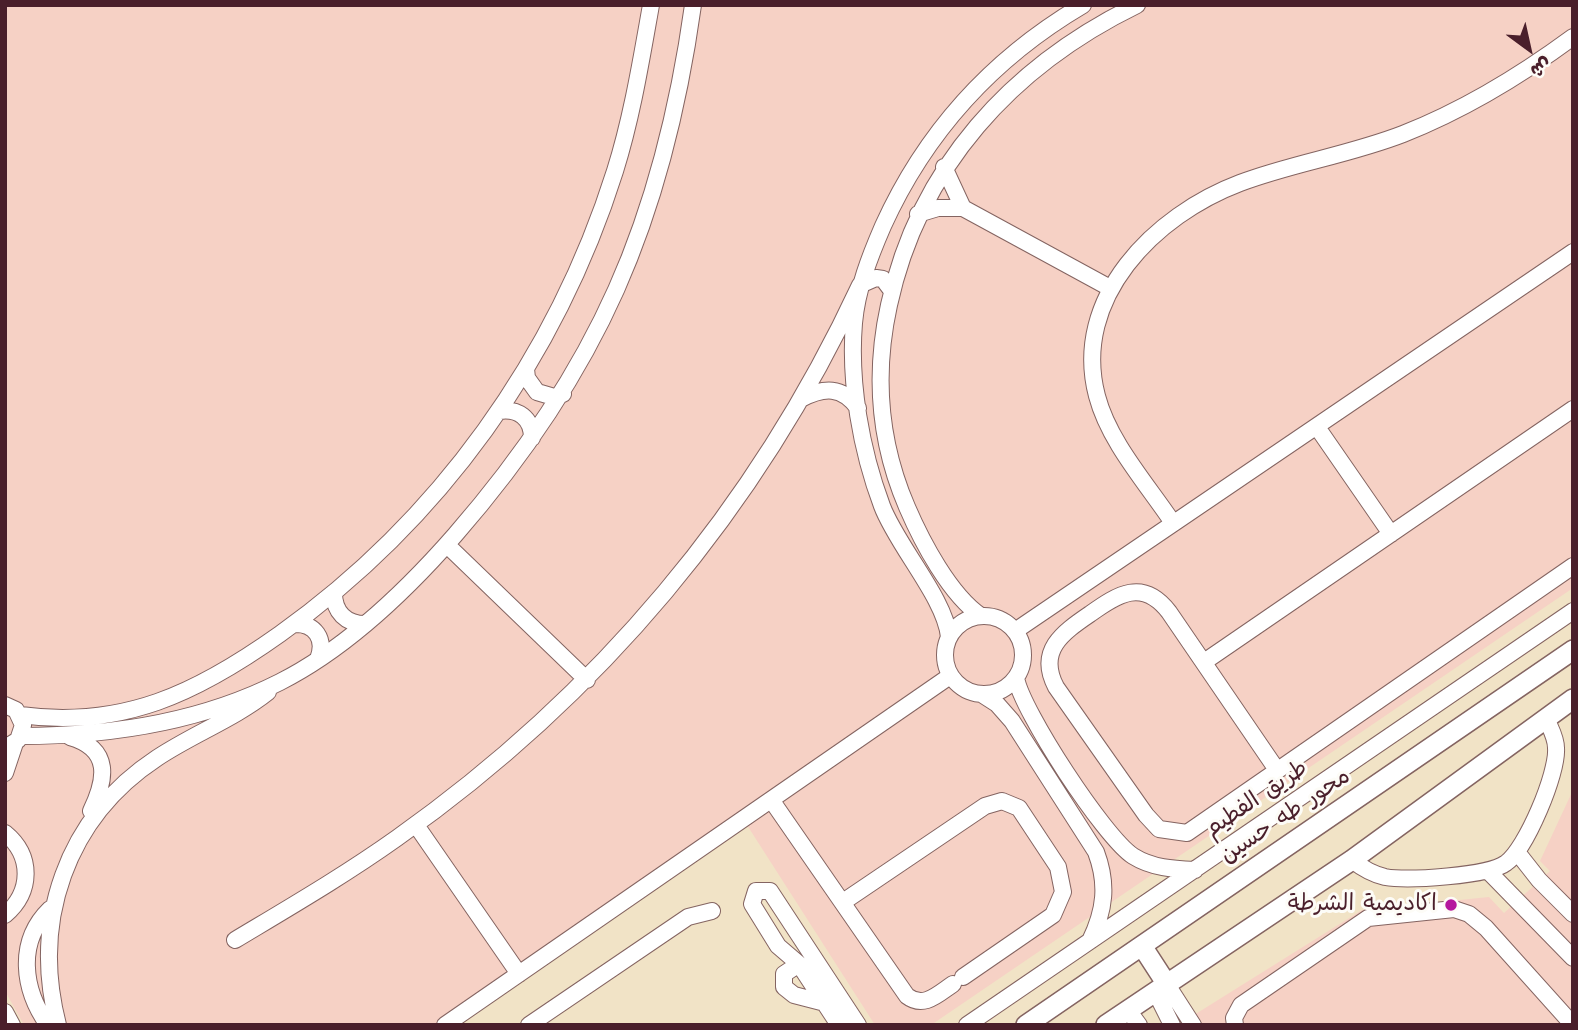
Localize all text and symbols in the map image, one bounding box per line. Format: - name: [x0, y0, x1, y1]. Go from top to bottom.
- north arrow: [1494, 14, 1564, 84]
- text: ش: [1525, 50, 1557, 84]
- street label: طريق الفطيم: [1200, 755, 1314, 845]
- street label: محور طه حسين: [1216, 763, 1356, 871]
- place label: اكاديمية الشرطة: [1288, 891, 1437, 919]
- marker: اكاديمية الشرطة: [1443, 897, 1459, 913]

